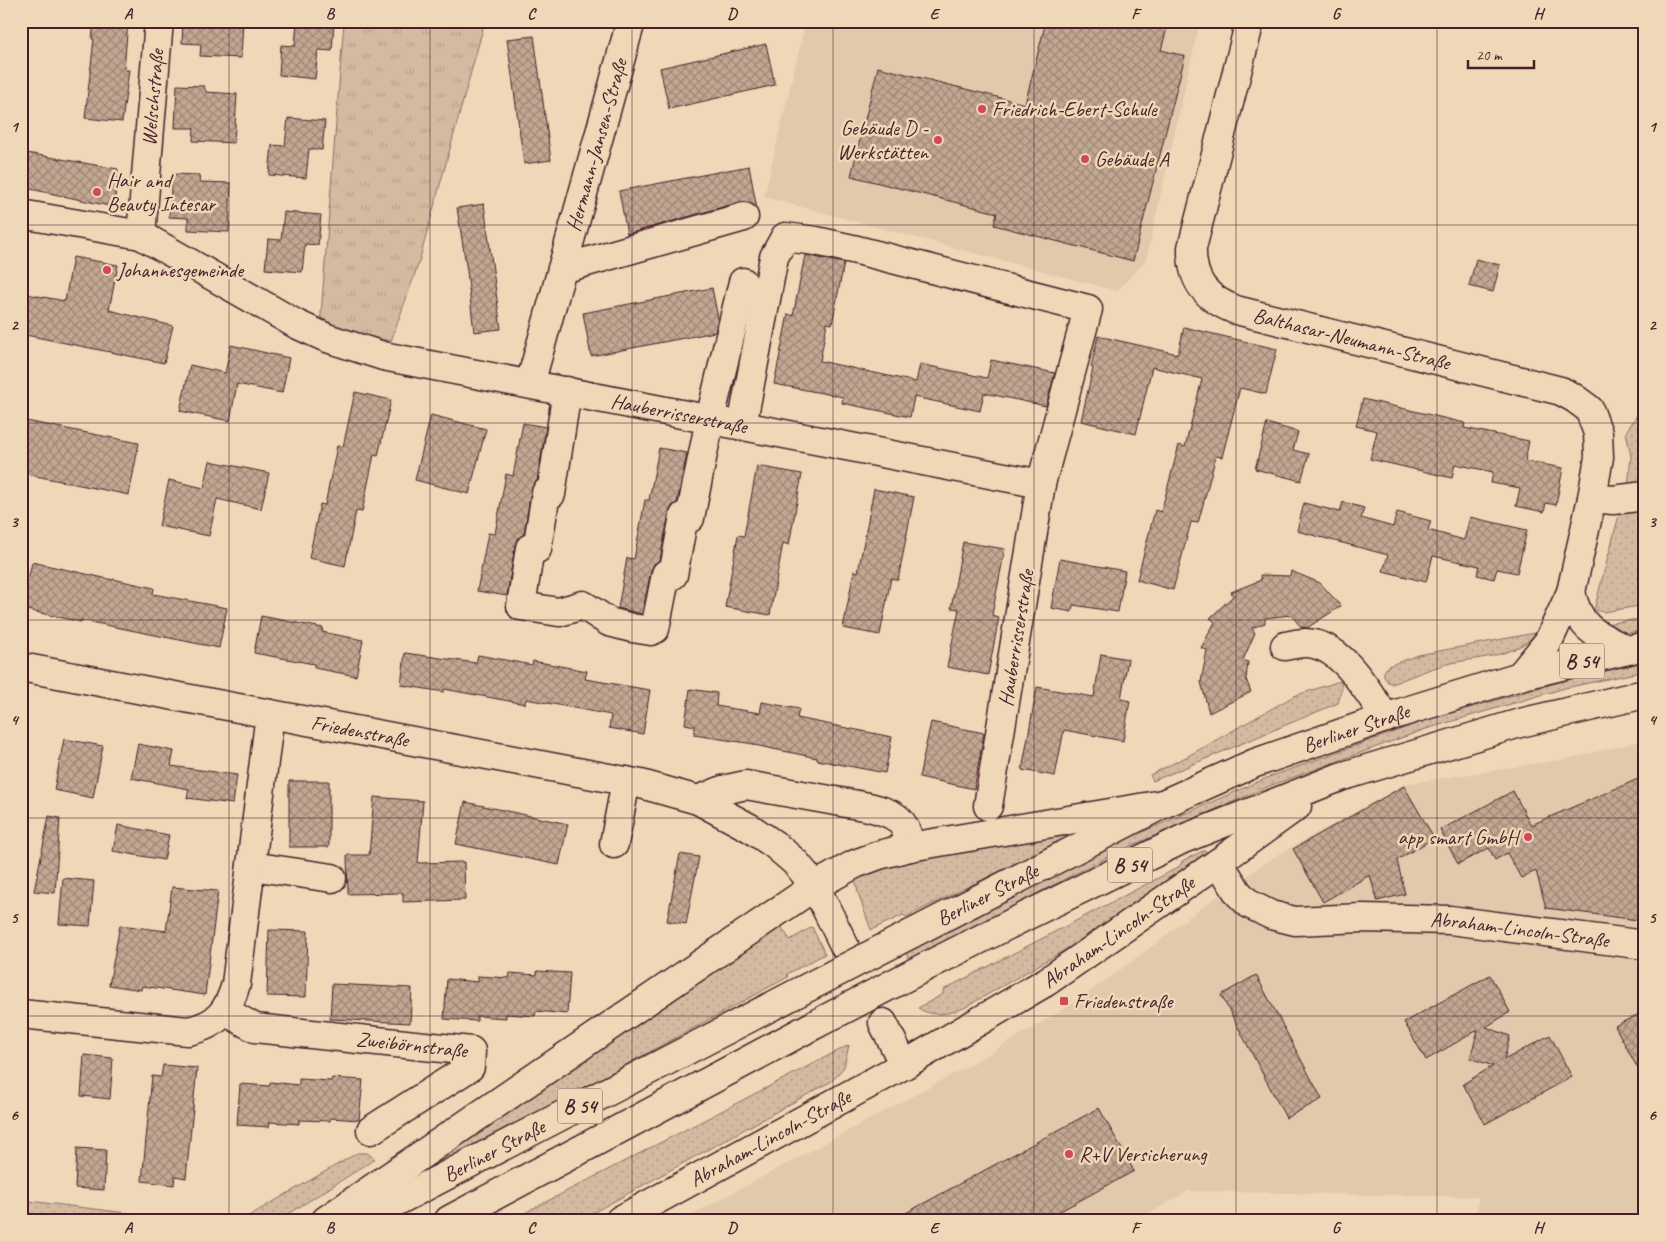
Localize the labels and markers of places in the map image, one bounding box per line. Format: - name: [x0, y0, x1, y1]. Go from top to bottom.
- place label: Friedrich-Ebert-Schule: [992, 96, 1158, 122]
- marker: Friedrich-Ebert-Schule: [976, 103, 988, 115]
- place label: Gebäude D - Werkstätten: [837, 115, 930, 165]
- marker: Gebäude D - Werkstätten: [932, 134, 944, 146]
- place label: Gebäude A: [1095, 146, 1170, 172]
- marker: Gebäude A: [1079, 153, 1091, 165]
- place label: Hair and Beauty Intesar: [107, 167, 216, 217]
- marker: Hair and Beauty Intesar: [91, 186, 103, 198]
- place label: Johannesgemeinde: [116, 257, 245, 283]
- marker: Johannesgemeinde: [101, 264, 113, 276]
- place label: app smart GmbH: [1398, 824, 1521, 850]
- marker: app smart GmbH: [1522, 831, 1534, 843]
- place label: Friedenstraße: [1074, 988, 1174, 1014]
- marker: Friedenstraße: [1058, 995, 1070, 1007]
- place label: R+V Versicherung: [1079, 1141, 1208, 1167]
- marker: R+V Versicherung: [1063, 1148, 1075, 1160]

